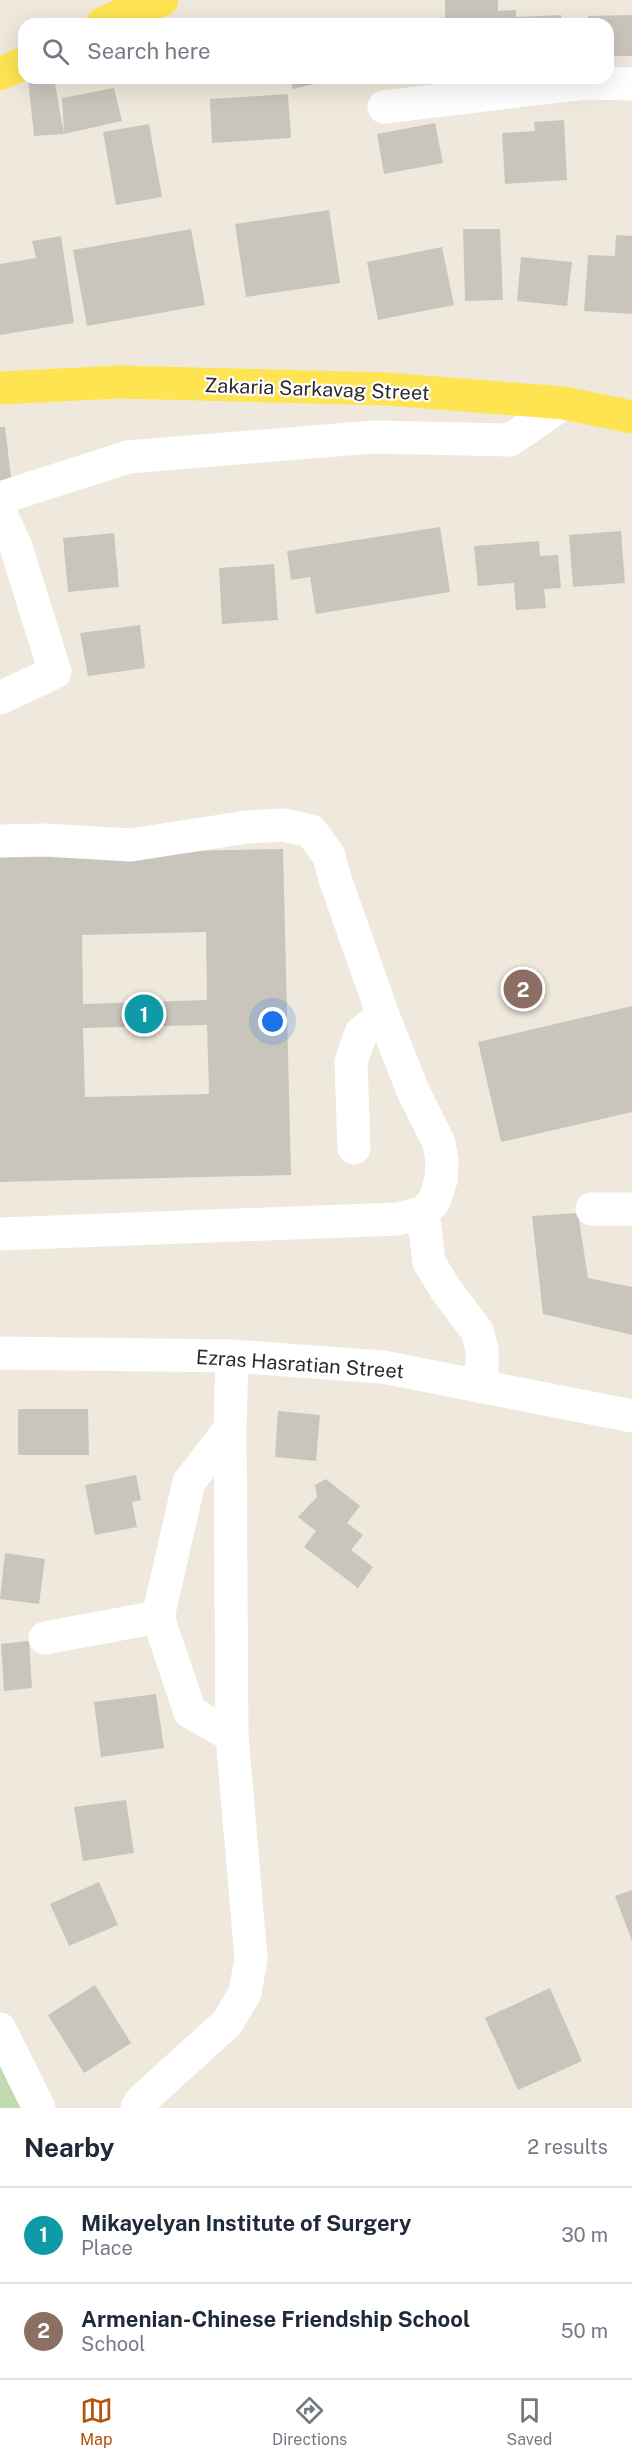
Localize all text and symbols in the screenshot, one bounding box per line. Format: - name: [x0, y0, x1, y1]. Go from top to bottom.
- search box: [18, 18, 614, 84]
- icon: search: [39, 35, 72, 68]
- text: Search here: [87, 38, 211, 64]
- street label: Zakaria Sarkavag Street: [204, 373, 430, 405]
- pin: 2: [504, 966, 542, 1012]
- pin: 1: [124, 992, 164, 1036]
- your location: [258, 1007, 287, 1036]
- street label: Ezras Hasratian Street: [195, 1345, 405, 1383]
- text: Nearby: [24, 2132, 114, 2163]
- text: 2 results: [527, 2135, 608, 2159]
- text: Mikayelyan Institute of Surgery: [81, 2210, 411, 2236]
- text: 1: [39, 2223, 48, 2247]
- text: 30 m: [561, 2223, 608, 2247]
- text: Place: [81, 2236, 133, 2260]
- text: Armenian-Chinese Friendship School: [81, 2306, 470, 2332]
- text: 2: [37, 2319, 50, 2343]
- text: 50 m: [561, 2319, 608, 2343]
- text: School: [81, 2332, 145, 2356]
- tab: Map: [80, 2394, 113, 2449]
- tab: Directions: [272, 2394, 347, 2449]
- tab: Saved: [507, 2394, 552, 2449]

